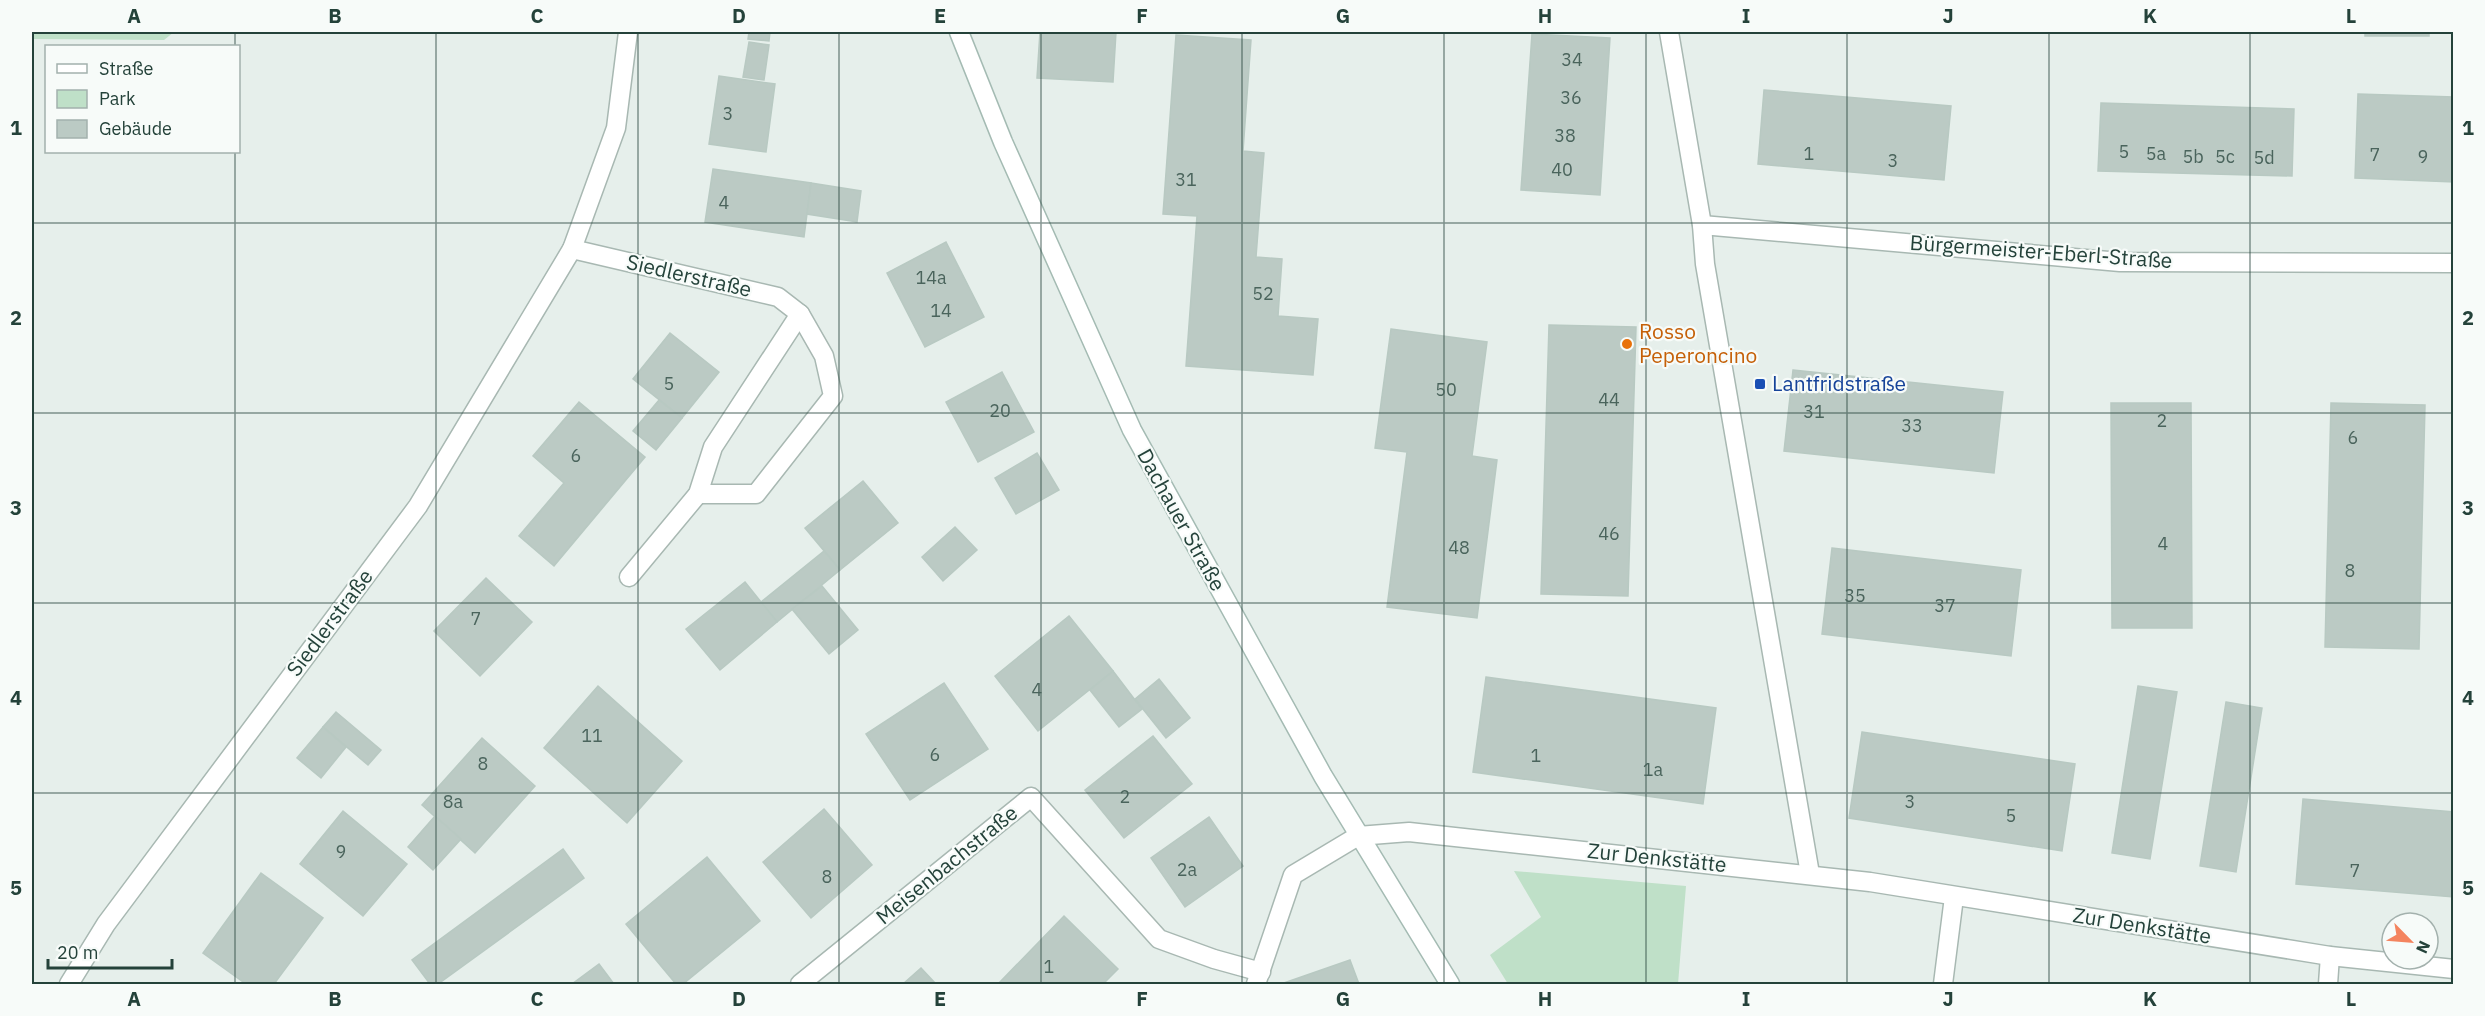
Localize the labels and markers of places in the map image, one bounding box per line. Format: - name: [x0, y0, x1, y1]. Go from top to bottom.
- place label: Rosso Peperoncino: [1639, 317, 1757, 369]
- marker: Rosso Peperoncino: [1620, 337, 1634, 351]
- place label: Lantfridstraße: [1772, 369, 1906, 397]
- marker: Lantfridstraße: [1753, 377, 1767, 391]

